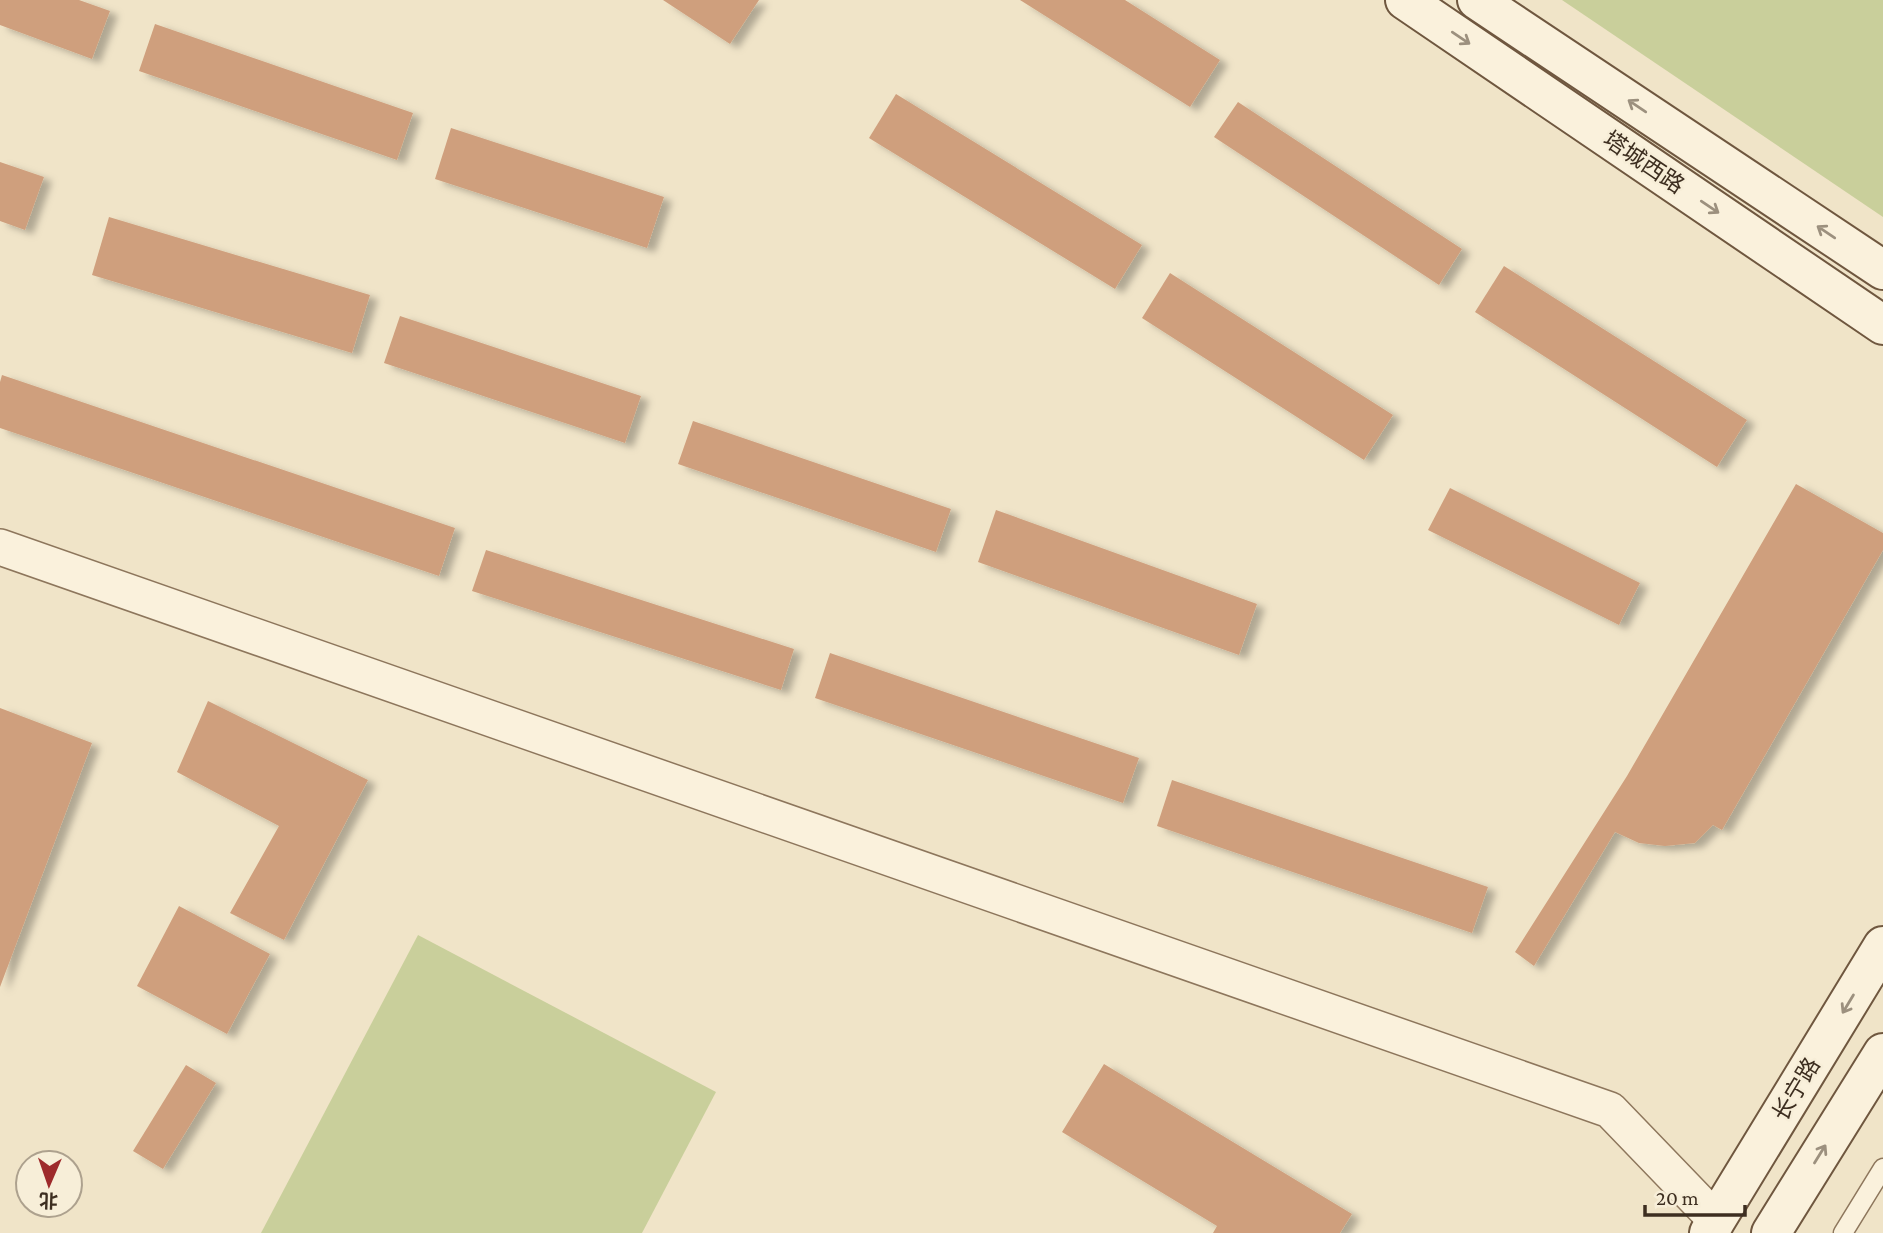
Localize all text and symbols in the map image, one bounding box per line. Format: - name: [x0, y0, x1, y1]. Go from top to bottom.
- one-way arrow: [1451, 31, 1470, 45]
- one-way arrow: [1627, 99, 1647, 113]
- street label: 塔城西路: [1599, 125, 1689, 199]
- one-way arrow: [1700, 200, 1719, 215]
- one-way arrow: [1817, 225, 1836, 239]
- one-way arrow: [1840, 994, 1854, 1014]
- street label: 长宁路: [1767, 1053, 1825, 1125]
- one-way arrow: [1814, 1145, 1828, 1165]
- north arrow: [14, 1149, 84, 1219]
- scale bar: [1645, 1174, 1745, 1218]
- text: 20 m: [1656, 1186, 1699, 1210]
- text: 北: [39, 1190, 58, 1211]

